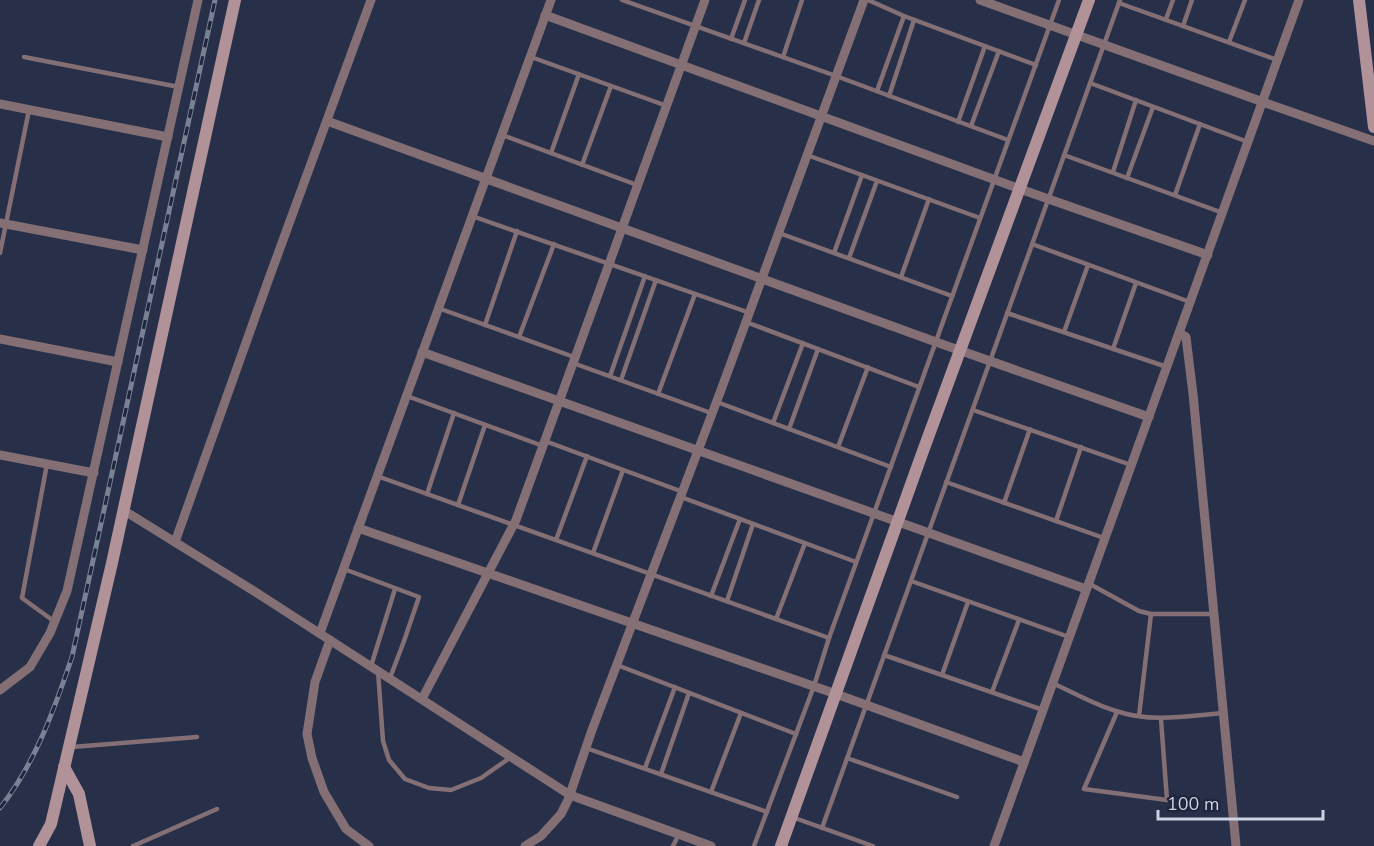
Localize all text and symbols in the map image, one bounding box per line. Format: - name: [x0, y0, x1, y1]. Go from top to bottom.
- scale bar: [1158, 783, 1323, 821]
- text: 100 m: [1167, 792, 1219, 816]

